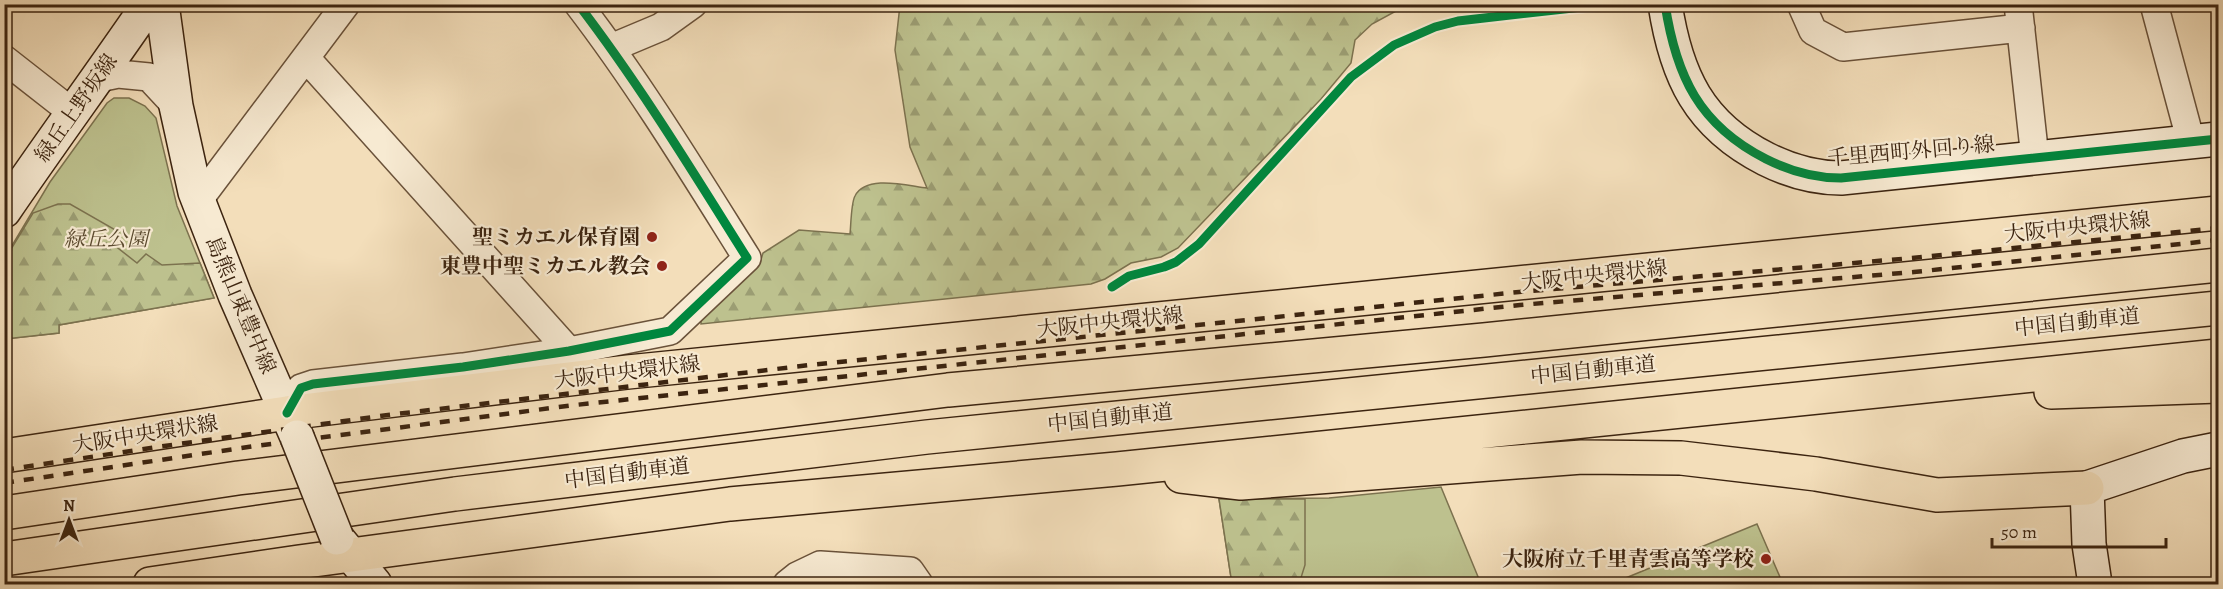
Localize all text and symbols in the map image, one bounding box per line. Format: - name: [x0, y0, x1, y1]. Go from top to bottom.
- street label: 緑丘上野坂線: [28, 48, 124, 168]
- street label: 千里西町外回り線: [1826, 130, 1996, 172]
- street label: 大阪中央環状線: [2002, 205, 2152, 249]
- place label: 聖ミカエル保育園: [472, 223, 640, 251]
- park label: 緑丘公園: [64, 225, 151, 253]
- marker: 聖ミカエル保育園: [645, 230, 659, 244]
- street label: 島熊山東豊中線: [199, 232, 283, 378]
- place label: 東豊中聖ミカエル教会: [440, 252, 650, 280]
- street label: 大阪中央環状線: [1519, 253, 1669, 297]
- marker: 東豊中聖ミカエル教会: [655, 259, 669, 273]
- street label: 大阪中央環状線: [1035, 300, 1185, 344]
- street label: 中国自動車道: [2013, 301, 2141, 343]
- street label: 大阪中央環状線: [552, 349, 702, 395]
- street label: 中国自動車道: [1529, 349, 1657, 391]
- street label: 中国自動車道: [1046, 397, 1174, 439]
- street label: 大阪中央環状線: [70, 409, 220, 459]
- street label: 中国自動車道: [563, 451, 691, 495]
- north arrow: [39, 490, 99, 550]
- text: N: [63, 495, 75, 517]
- scale bar: [1992, 511, 2166, 549]
- text: 50 m: [2001, 520, 2037, 544]
- place label: 大阪府立千里青雲高等学校: [1502, 545, 1754, 573]
- marker: 大阪府立千里青雲高等学校: [1759, 552, 1773, 566]

